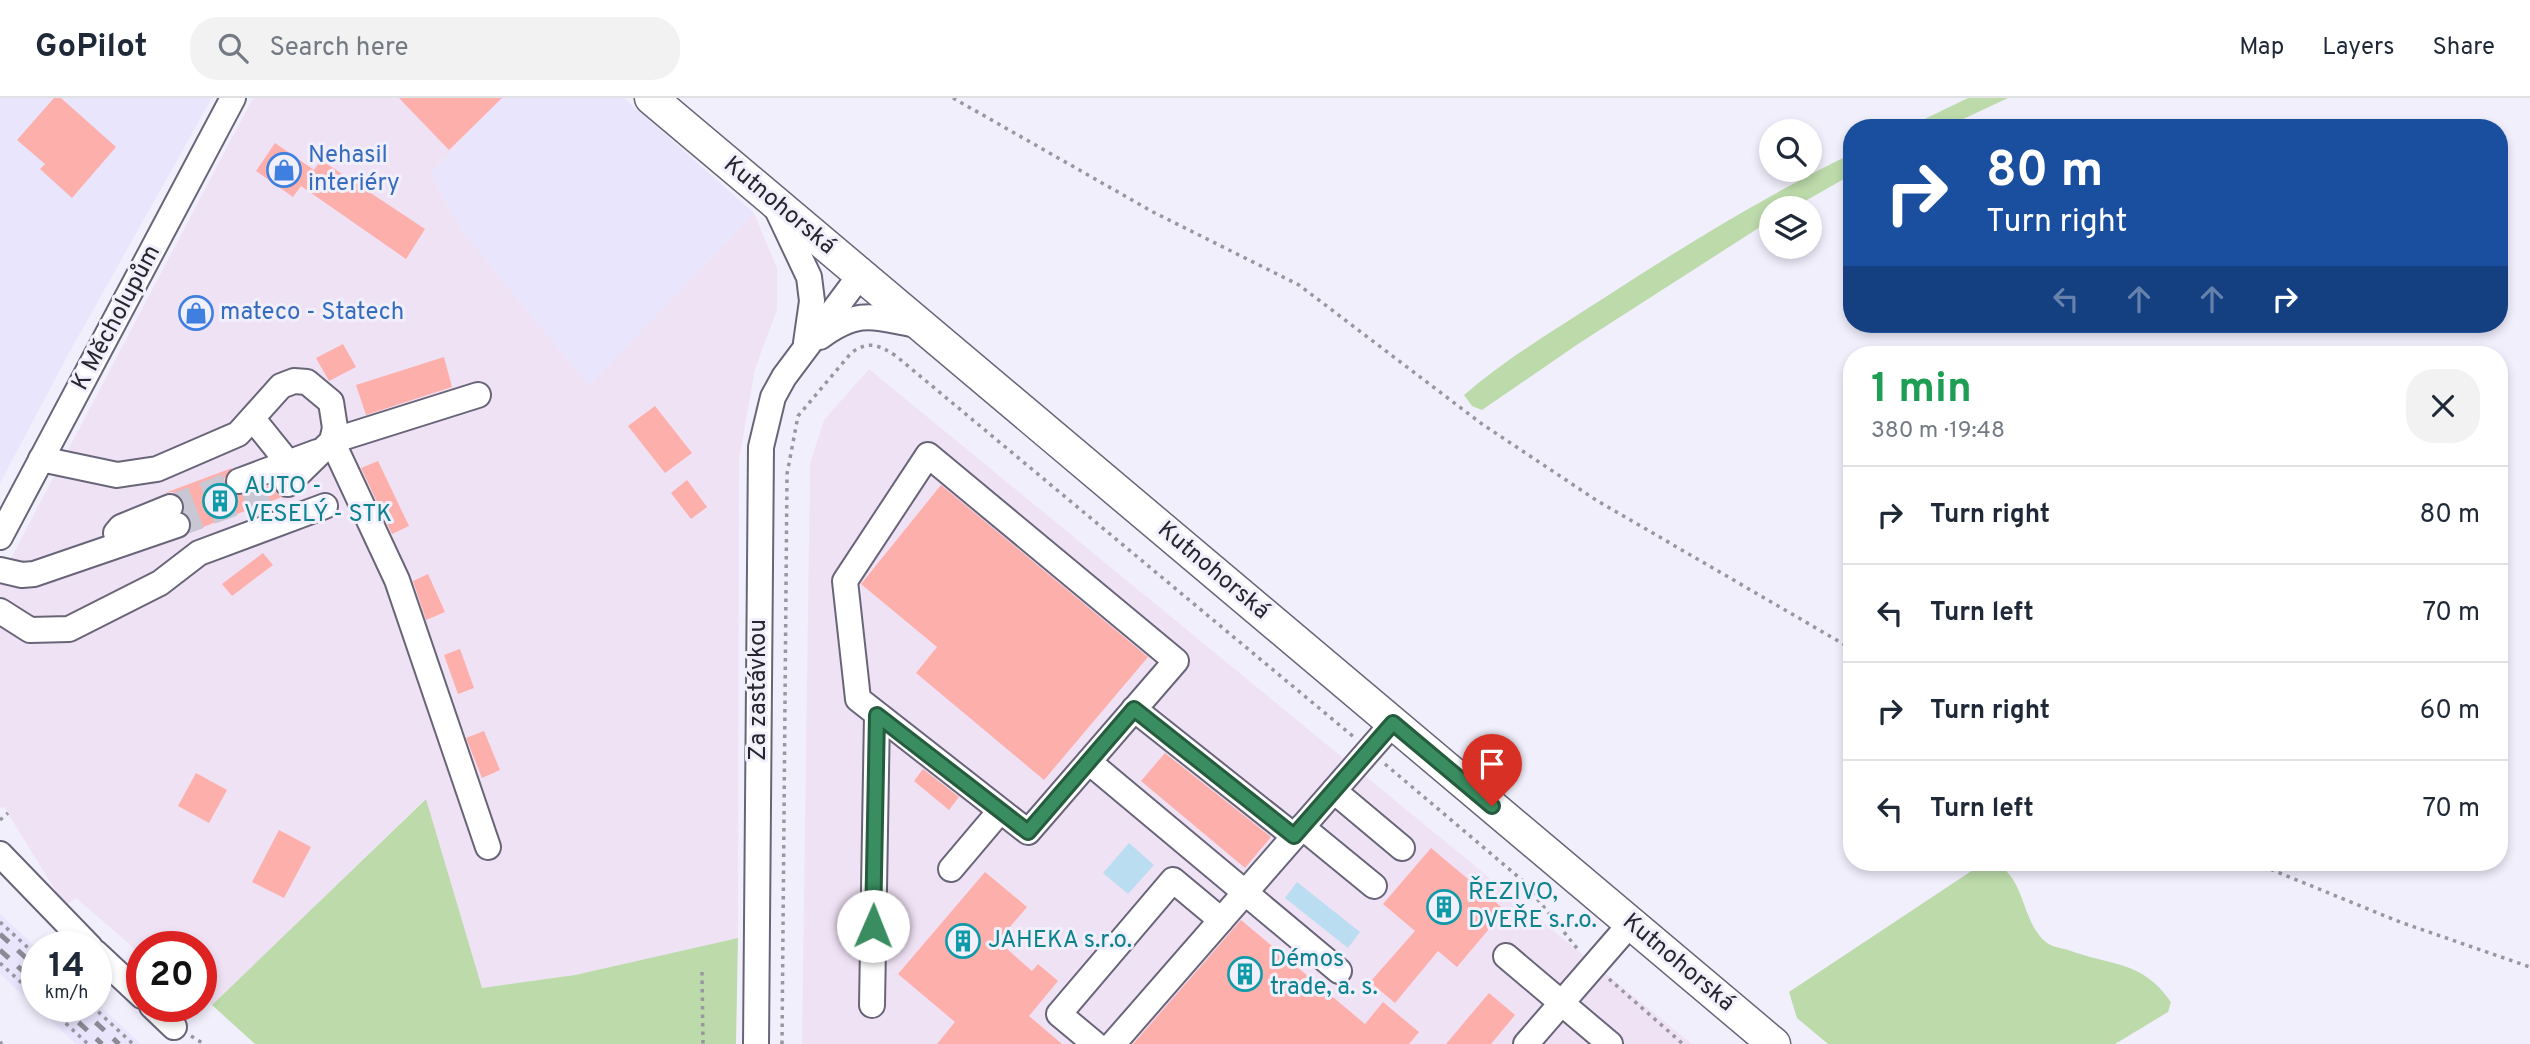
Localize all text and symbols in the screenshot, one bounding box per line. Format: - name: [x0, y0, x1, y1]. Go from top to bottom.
- search box: [190, 17, 680, 80]
- text: GoPilot: [35, 27, 148, 69]
- icon: search: [214, 29, 252, 67]
- text: Search here: [270, 32, 408, 65]
- text: Map: [2239, 33, 2284, 63]
- text: Layers: [2322, 33, 2394, 63]
- text: Share: [2432, 33, 2495, 63]
- map controls: [1759, 119, 1822, 259]
- button: search: [1759, 119, 1822, 182]
- place label: Nehasil interiéry: [308, 141, 400, 199]
- text: 80 m: [1986, 142, 2103, 204]
- icon: right: [1871, 147, 1962, 238]
- street label: Kutnohorská: [717, 150, 841, 262]
- shop icon: Nehasil interiéry: [265, 151, 303, 189]
- button: layers: [1759, 196, 1822, 259]
- text: Turn right: [1986, 203, 2128, 243]
- street label: K Měcholupům: [66, 240, 168, 396]
- icon: left: [2047, 280, 2085, 318]
- icon: ahead: [2120, 280, 2158, 318]
- icon: ahead: [2193, 280, 2231, 318]
- icon: right: [2266, 280, 2304, 318]
- shop icon: mateco - Statech: [177, 294, 215, 332]
- place label: mateco - Statech: [220, 298, 404, 328]
- text: 1 min: [1871, 364, 1972, 417]
- button: close: [2406, 369, 2480, 443]
- text: 380 m · 19:48: [1871, 417, 2005, 446]
- place label: AUTO - VESELÝ - STK: [244, 472, 392, 530]
- building icon: AUTO - VESELÝ - STK: [201, 482, 239, 520]
- icon: right: [1871, 496, 1909, 534]
- text: Turn right: [1930, 499, 2050, 532]
- text: 80 m: [2420, 499, 2480, 532]
- street label: Kutnohorská: [1151, 515, 1275, 627]
- icon: left: [1871, 594, 1909, 632]
- text: Turn left: [1930, 597, 2034, 630]
- text: 70 m: [2422, 597, 2480, 630]
- street label: Za zastávkou: [744, 619, 774, 761]
- icon: right: [1871, 692, 1909, 730]
- text: Turn right: [1930, 695, 2050, 728]
- text: 60 m: [2420, 695, 2480, 728]
- pin: [1462, 734, 1522, 806]
- icon: arrive: [1473, 745, 1511, 783]
- icon: left: [1871, 790, 1909, 828]
- text: Turn left: [1930, 793, 2034, 826]
- text: 70 m: [2422, 793, 2480, 826]
- place label: ŘEZIVO, DVEŘE s.r.o.: [1468, 876, 1597, 936]
- building icon: ŘEZIVO, DVEŘE s.r.o.: [1425, 888, 1463, 926]
- position arrow: [836, 889, 910, 963]
- street label: Kutnohorská: [1616, 907, 1740, 1019]
- building icon: JAHEKA s.r.o.: [944, 922, 982, 960]
- place label: JAHEKA s.r.o.: [988, 926, 1132, 956]
- speed limit sign: 20: [126, 931, 217, 1022]
- text: 14: [48, 945, 85, 989]
- place label: Démos trade, a. s.: [1270, 945, 1378, 1003]
- building icon: Démos trade, a. s.: [1226, 955, 1264, 993]
- text: km/h: [45, 982, 88, 1005]

